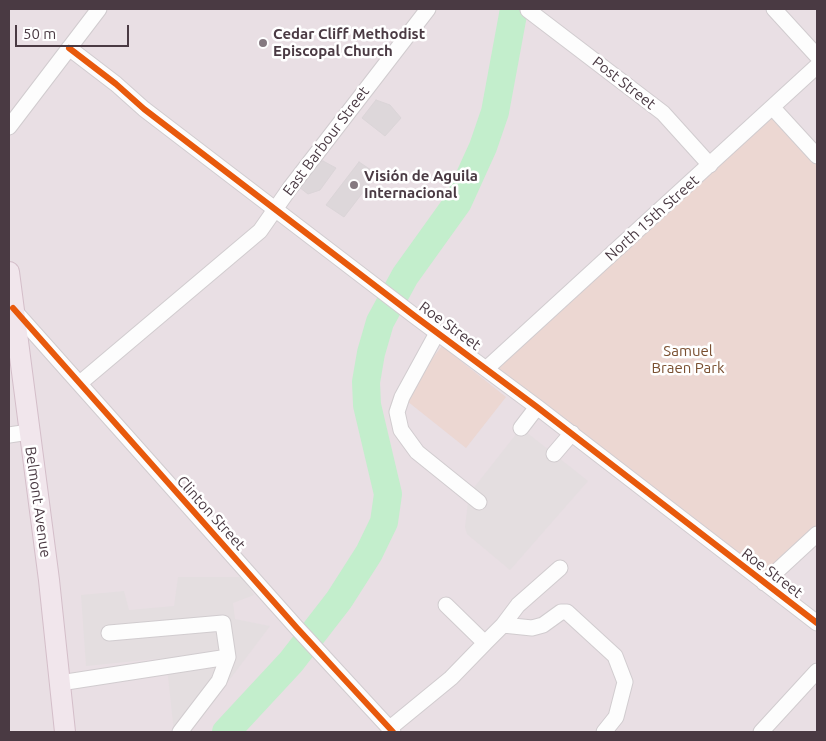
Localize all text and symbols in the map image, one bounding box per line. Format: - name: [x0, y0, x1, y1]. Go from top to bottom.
- scale bar: [18, 15, 131, 47]
- text: 50 m: [23, 25, 56, 42]
- place label: Cedar Cliff Methodist Episcopal Church: [273, 25, 425, 60]
- marker: Cedar Cliff Methodist Episcopal Church: [257, 37, 269, 49]
- street label: Post Street: [589, 53, 659, 113]
- street label: East Barbour Street: [279, 83, 373, 199]
- place label: Visión de Aguila Internacional: [364, 167, 478, 202]
- street label: North 15th Street: [601, 171, 703, 265]
- marker: Visión de Aguila Internacional: [348, 179, 360, 191]
- street label: Roe Street: [416, 298, 484, 354]
- park label: Samuel Braen Park: [652, 342, 724, 377]
- street label: Belmont Avenue: [21, 445, 55, 559]
- street label: Clinton Street: [173, 472, 249, 554]
- street label: Roe Street: [738, 544, 806, 602]

